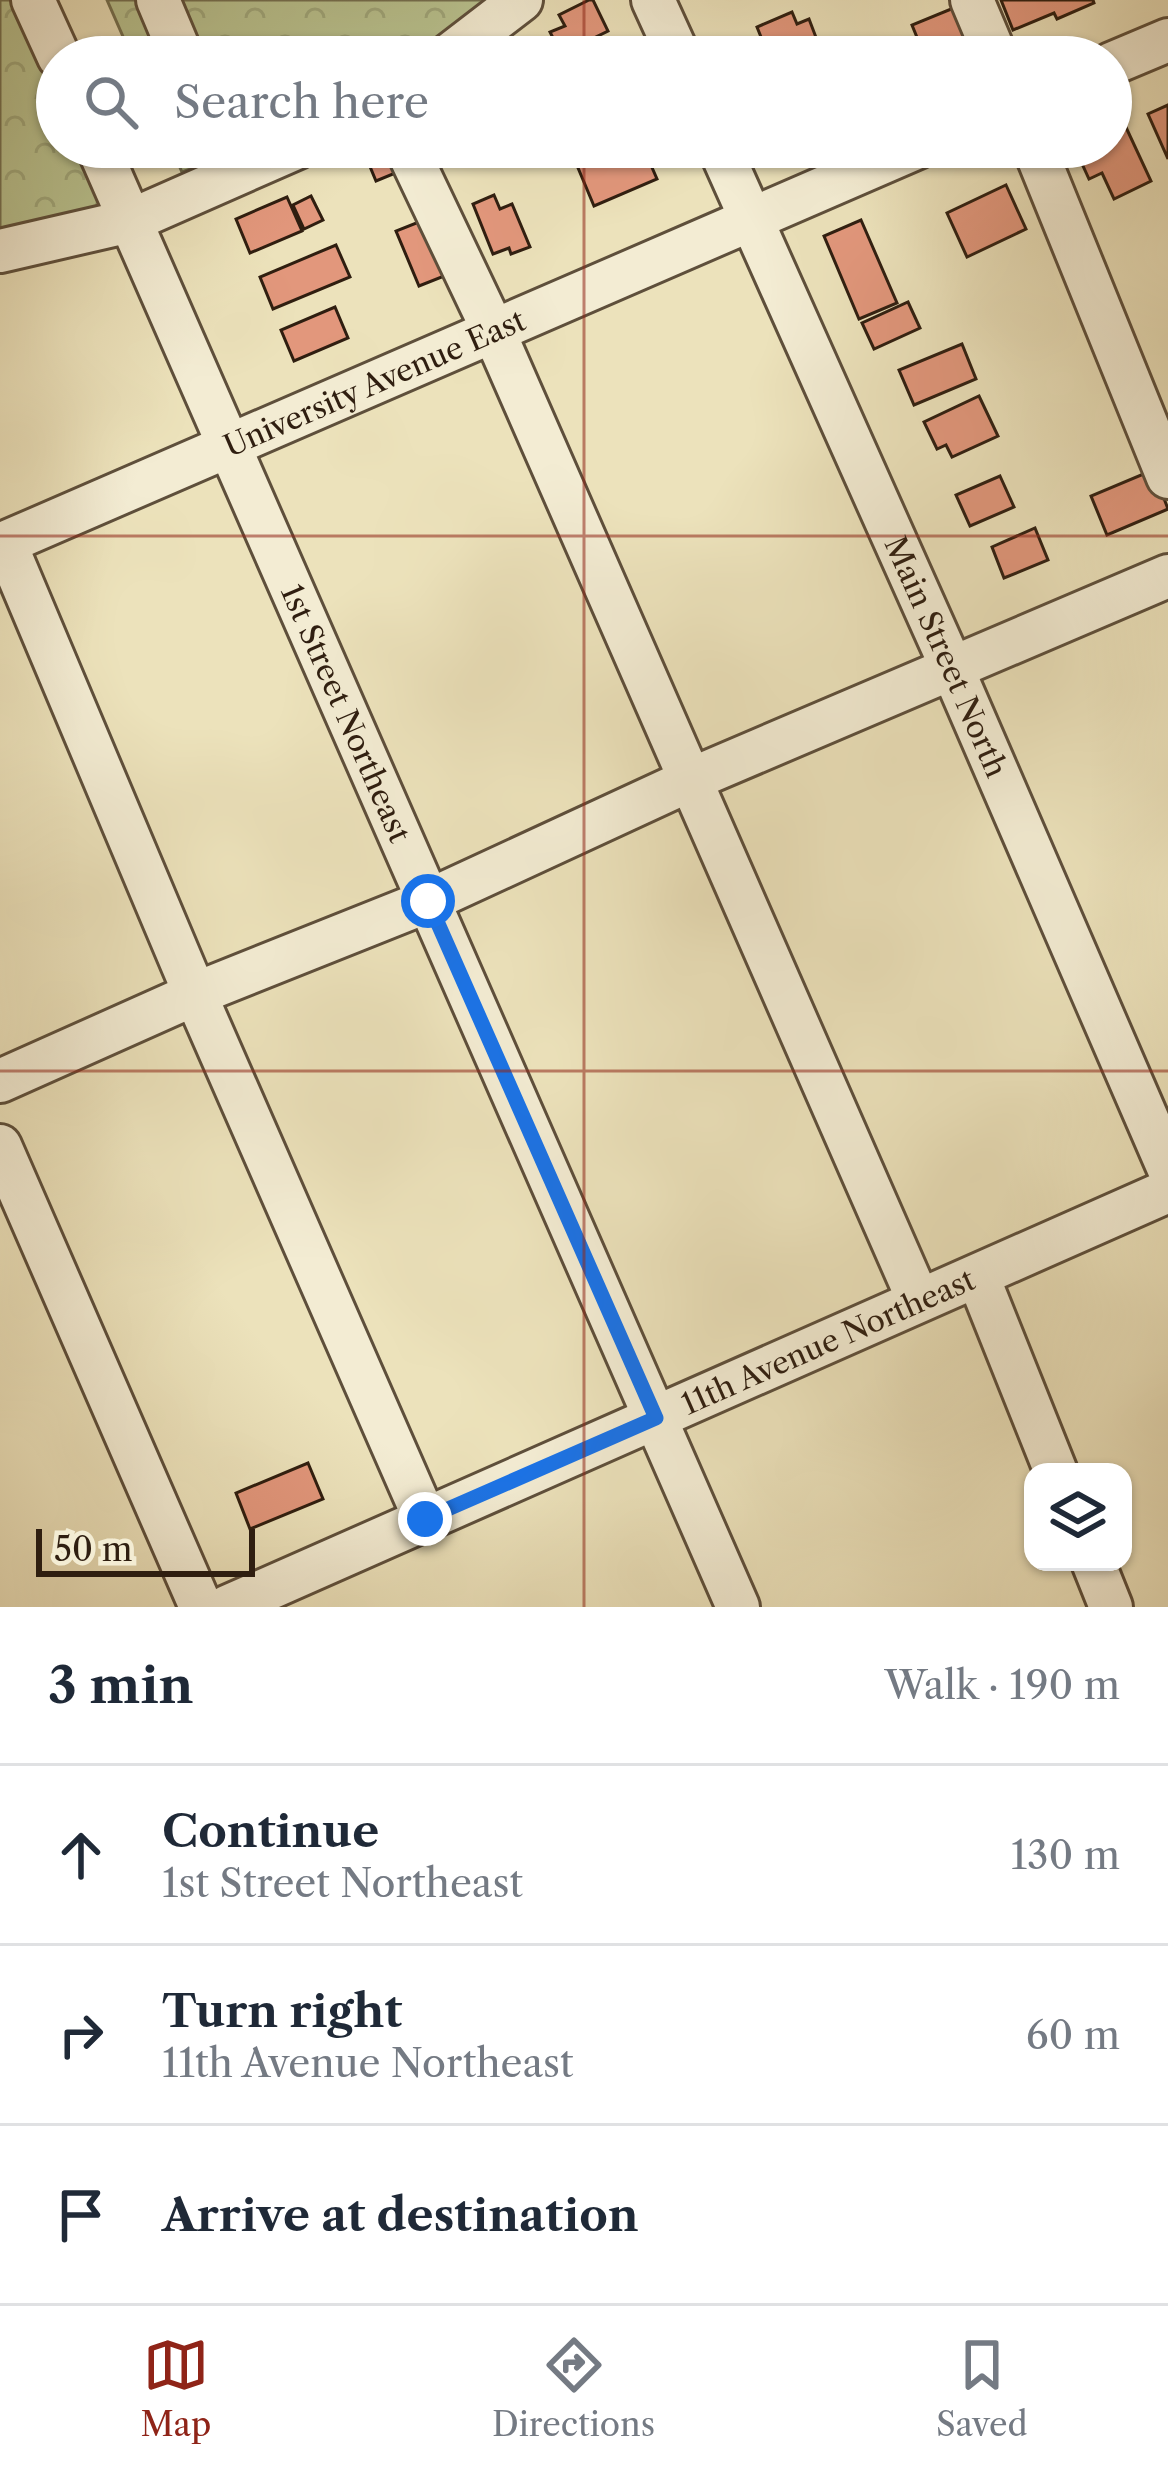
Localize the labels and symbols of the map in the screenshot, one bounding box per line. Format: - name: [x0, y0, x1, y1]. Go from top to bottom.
- street label: University Avenue East: [218, 301, 531, 464]
- street label: Main Street North: [877, 530, 1016, 783]
- street label: 1st Street Northeast: [273, 578, 419, 848]
- route start: [401, 874, 455, 928]
- street label: 11th Avenue Northeast: [676, 1260, 981, 1422]
- route end: [398, 1492, 452, 1546]
- scale bar: [36, 1523, 255, 1576]

